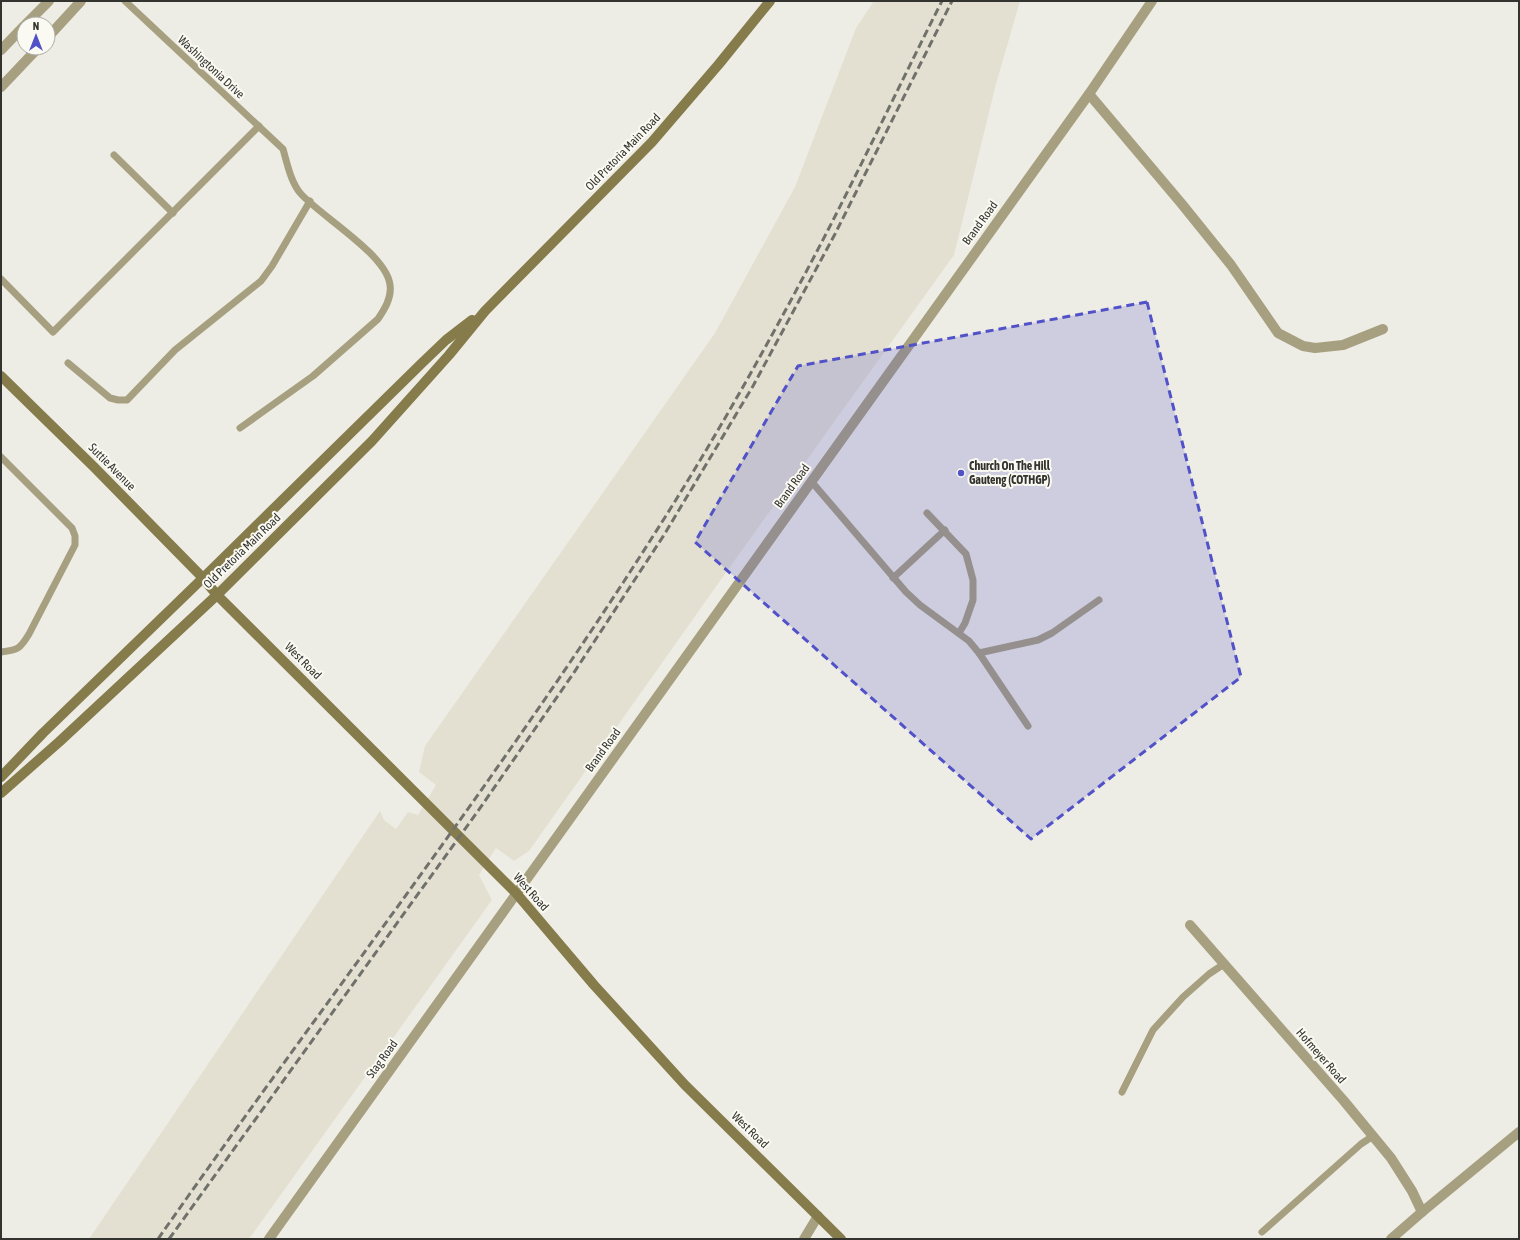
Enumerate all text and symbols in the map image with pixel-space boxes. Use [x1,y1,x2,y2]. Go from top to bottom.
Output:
north arrow [16,16,56,56]
text: N [33,20,39,32]
street label: Washingtonia Drive [175,33,247,101]
street label: Old Pretoria Main Road [583,111,663,193]
street label: Brand Road [959,198,1001,248]
street label: Suttie Avenue [86,441,138,493]
place label: Church On The Hill Gauteng (COTHGP) [969,459,1051,487]
street label: Brand Road [771,461,813,511]
marker: Church On The Hill Gauteng (COTHGP) [956,468,966,478]
street label: Old Pretoria Main Road [201,511,283,591]
street label: West Road [282,640,324,682]
street label: Brand Road [582,725,624,775]
street label: West Road [510,870,552,914]
street label: Hofmeyer Road [1293,1026,1349,1086]
street label: Stag Road [363,1037,401,1081]
street label: West Road [729,1109,771,1151]

